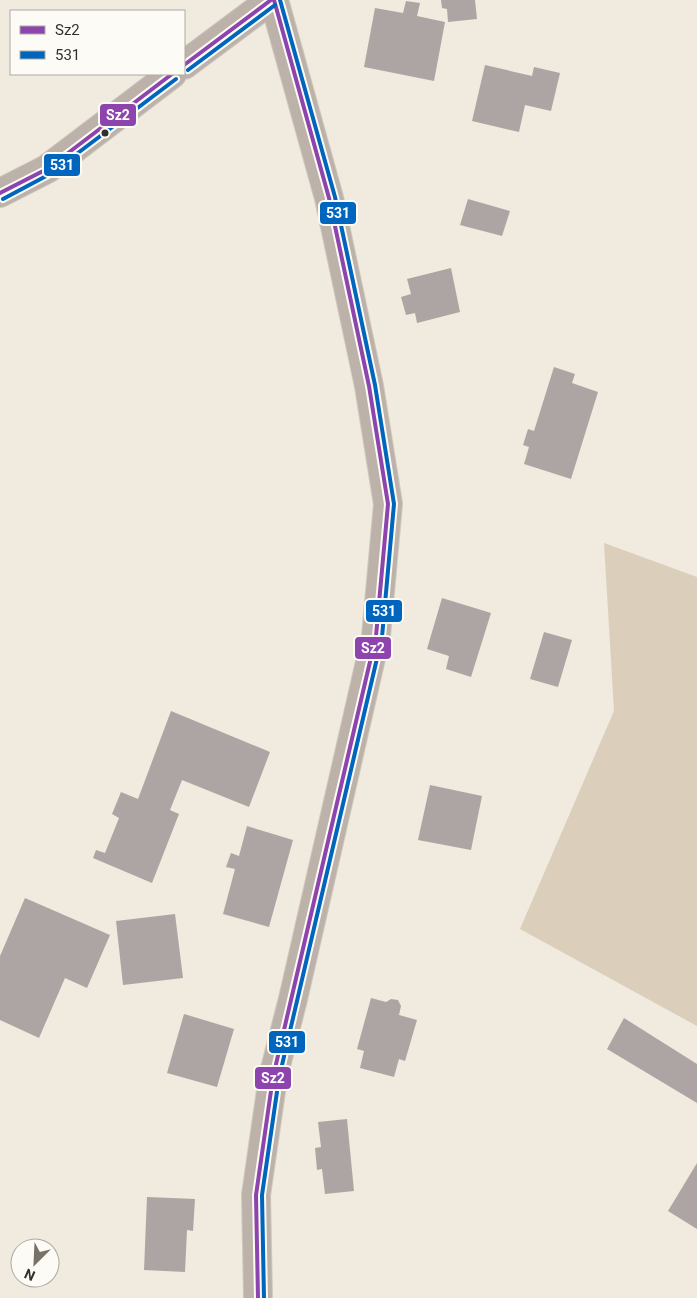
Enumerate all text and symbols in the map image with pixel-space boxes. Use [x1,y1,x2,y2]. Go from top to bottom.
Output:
legend [10,10,185,75]
text: Sz2 [55,21,80,39]
text: 531 [55,46,80,64]
line badge: Sz2 [99,103,137,127]
text: Sz2 [106,107,130,123]
unlabelled marker [100,128,110,138]
line badge: 531 [43,153,81,177]
text: 531 [50,157,74,173]
line badge: 531 [319,201,357,225]
text: 531 [326,205,350,221]
line badge: 531 [365,599,403,623]
text: 531 [372,603,396,619]
line badge: Sz2 [354,636,392,660]
text: Sz2 [361,640,385,656]
line badge: 531 [268,1030,306,1054]
text: 531 [275,1034,299,1050]
line badge: Sz2 [254,1066,292,1090]
text: Sz2 [261,1070,285,1086]
north arrow [10,1238,60,1288]
text: N [22,1266,37,1284]

